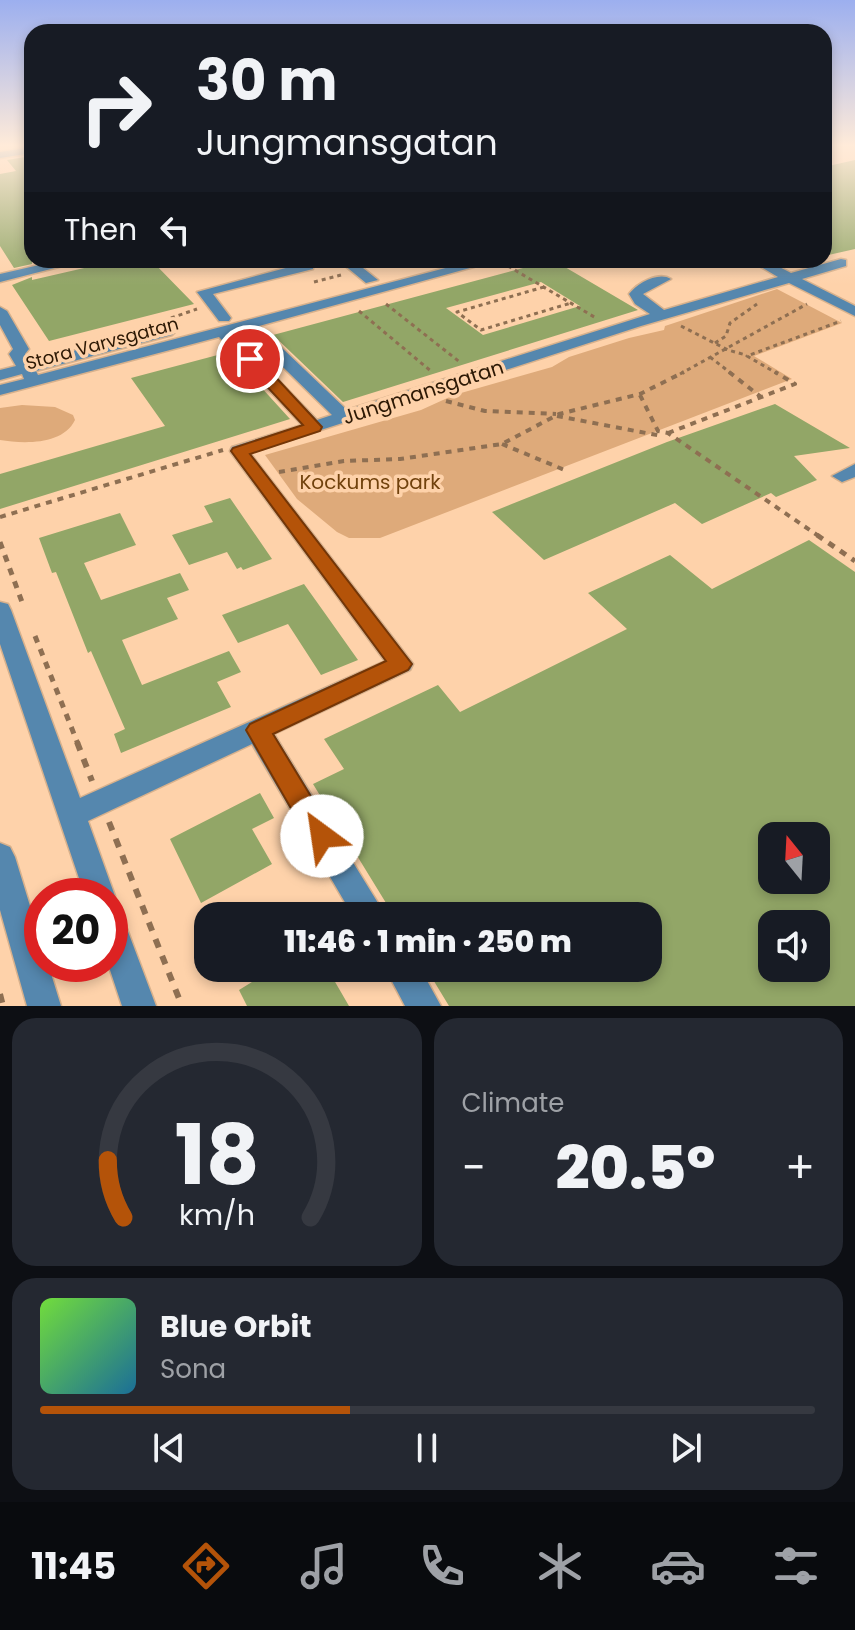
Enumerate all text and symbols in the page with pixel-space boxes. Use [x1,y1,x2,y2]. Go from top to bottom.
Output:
text: 30 m [196,41,338,120]
icon: right [64,56,168,160]
text: Jungmansgatan [196,117,498,168]
text: Then [64,208,137,251]
icon: left [153,208,197,252]
street label: Stora Varvsgatan [23,311,181,375]
pin [216,325,284,393]
icon: arrive [228,337,272,381]
street label: Jungmansgatan [339,353,507,431]
park label: Kockums park [299,468,441,496]
position arrow [280,794,364,878]
north arrow [758,822,830,894]
map controls [758,822,830,982]
speed limit sign: 20 [24,878,128,982]
button: sound [758,910,830,982]
text: 11:46 · 1 min · 250 m [284,920,572,963]
text: Climate [462,1085,564,1121]
text: 18 [174,1097,259,1213]
text: 20.5° [555,1126,715,1210]
text: − [462,1137,486,1198]
text: + [785,1137,815,1198]
text: km/h [179,1195,255,1235]
text: Blue Orbit [160,1305,312,1348]
text: Sona [160,1351,226,1387]
icon: previous [147,1426,191,1470]
icon: pause [405,1426,449,1470]
icon: next [664,1426,708,1470]
icon: directions [178,1538,234,1594]
icon: music [296,1538,352,1594]
icon: phone [414,1538,470,1594]
icon: climate [532,1538,588,1594]
icon: car [650,1538,706,1594]
icon: filters [768,1538,824,1594]
text: 11:45 [31,1541,116,1592]

